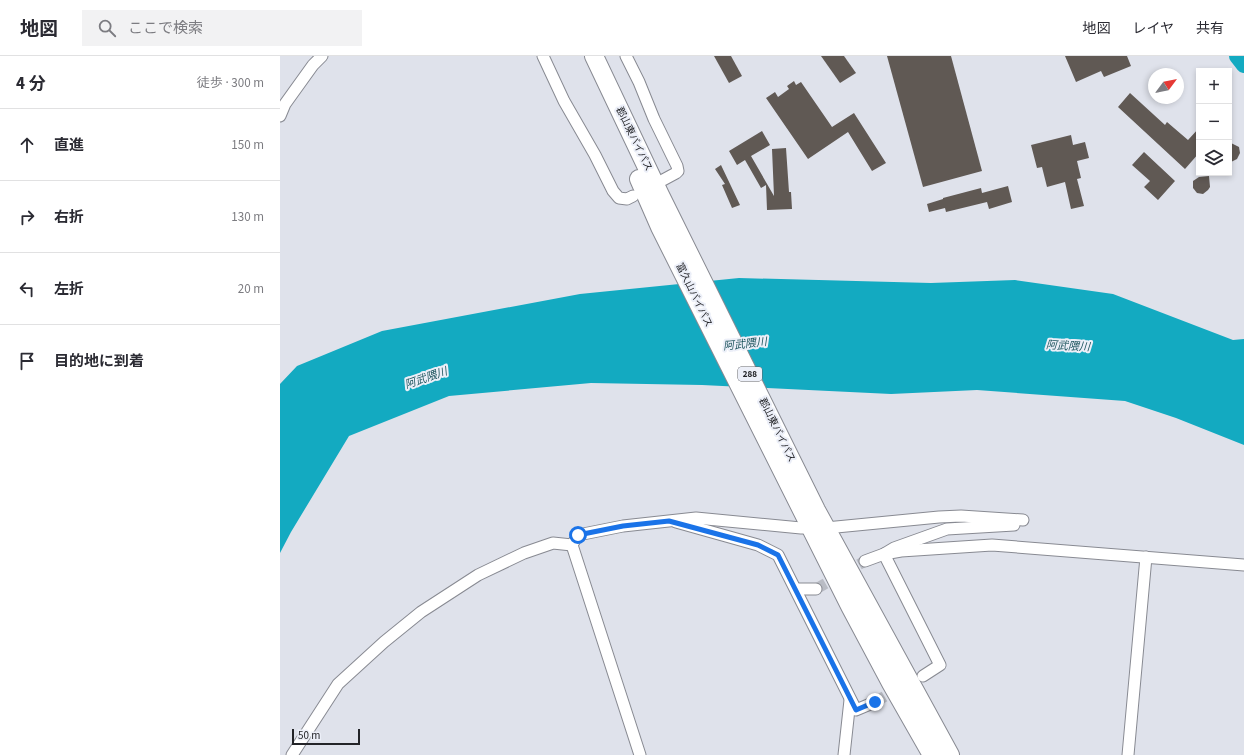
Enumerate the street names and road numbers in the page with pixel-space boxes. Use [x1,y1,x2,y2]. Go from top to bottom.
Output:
street label: 郡山東バイパス [612,105,656,173]
street label: 富久山バイパス [672,261,716,329]
road number: 288 [738,367,762,381]
street label: 郡山東バイパス [755,396,799,464]

